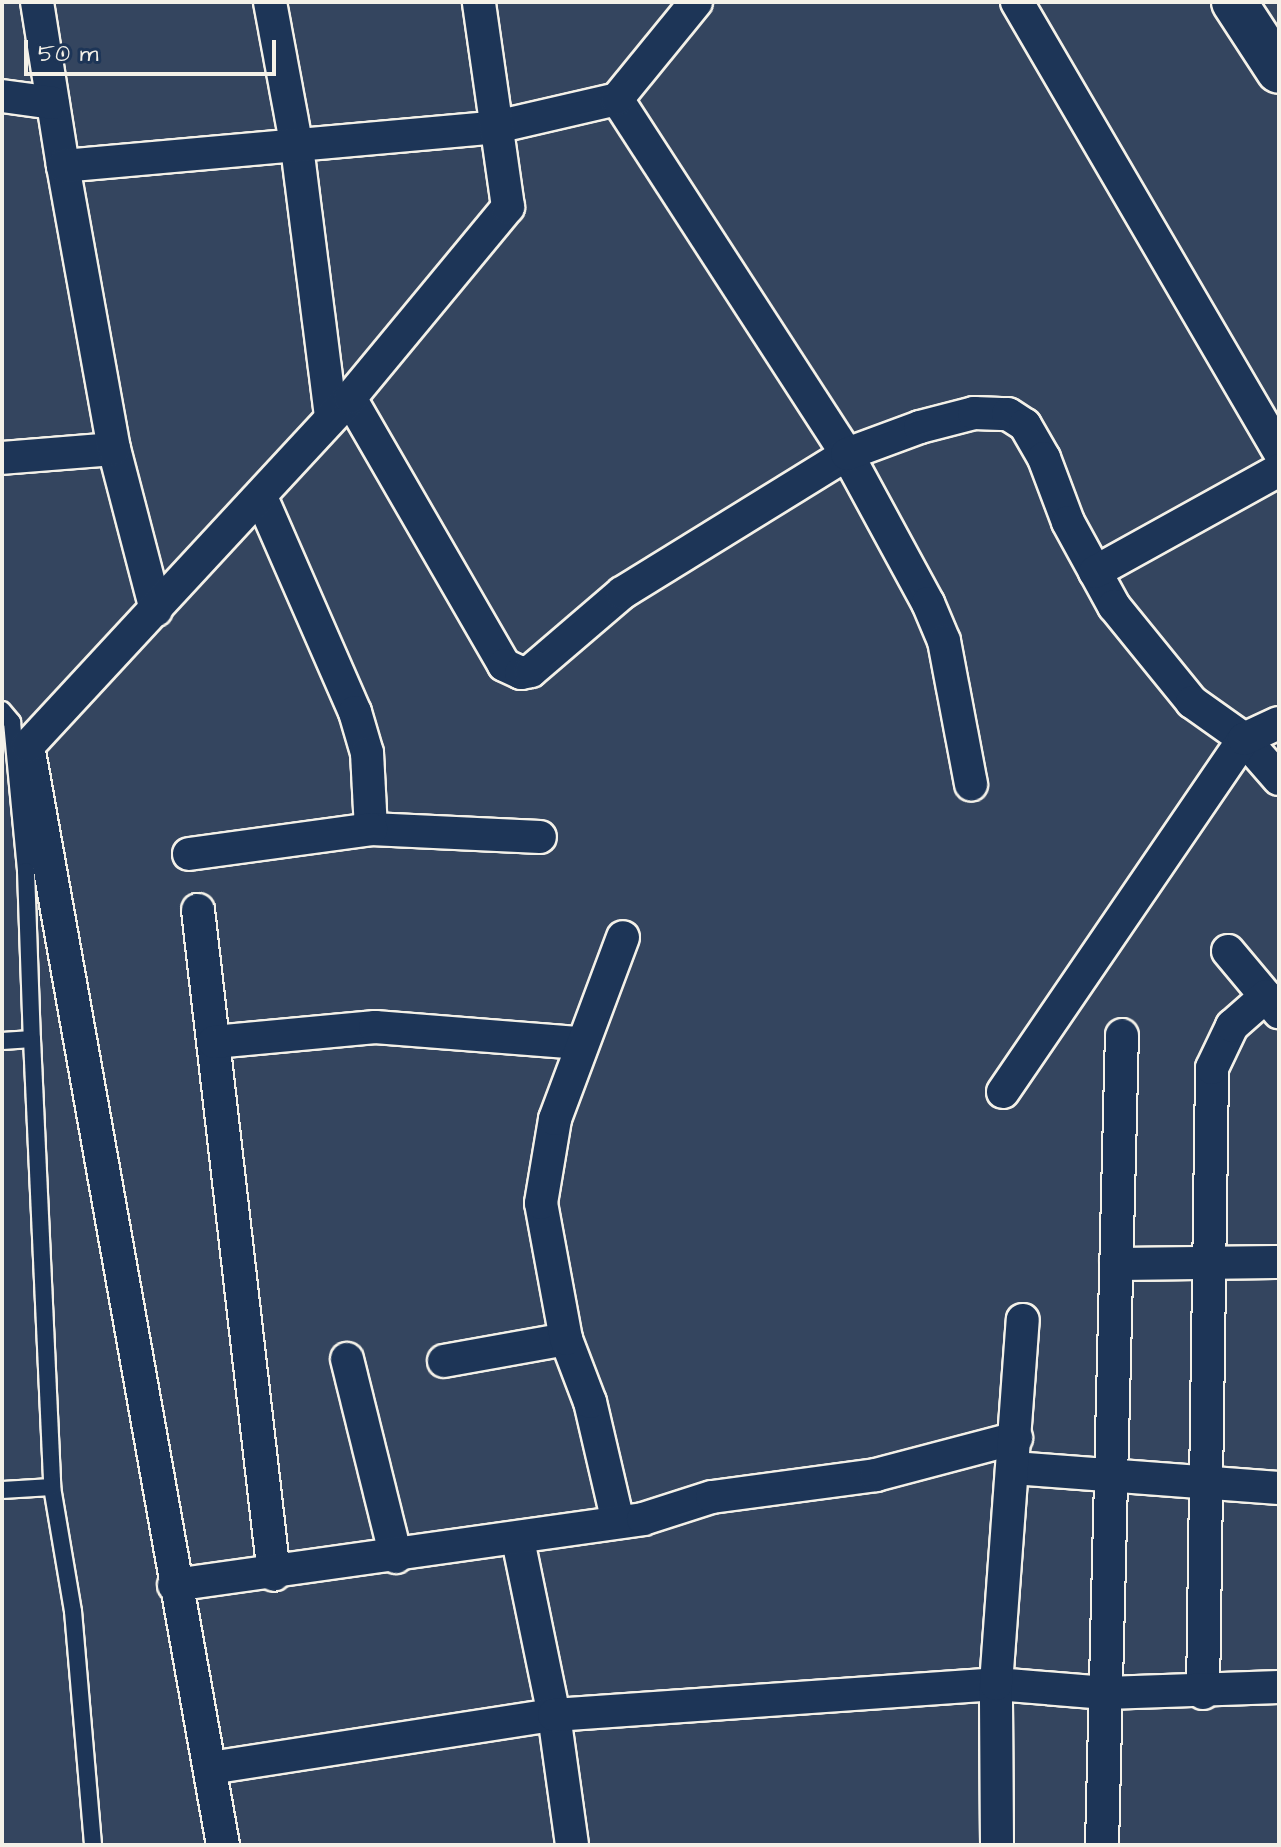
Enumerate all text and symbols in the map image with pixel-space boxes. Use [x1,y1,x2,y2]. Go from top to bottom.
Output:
scale bar [28,24,280,74]
text: 50 m [38,37,98,71]

